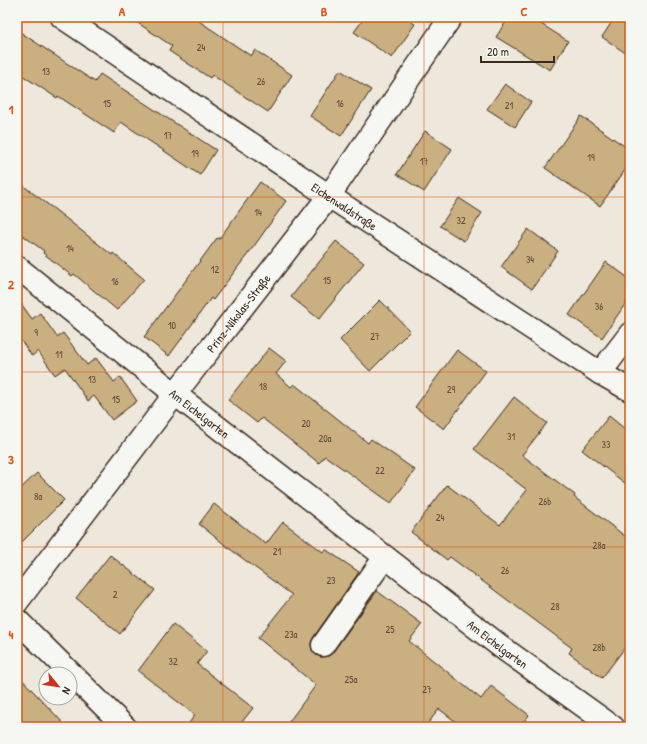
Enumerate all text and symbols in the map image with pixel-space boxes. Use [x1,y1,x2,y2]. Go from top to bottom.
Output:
text: A [119,2,126,20]
text: B [321,2,328,20]
text: C [520,2,528,20]
scale bar [481,38,554,64]
house number: 24 [197,41,205,54]
text: 20 m [487,43,509,60]
house number: 13 [42,65,51,78]
house number: 26 [257,75,265,88]
house number: 15 [103,97,112,110]
house number: 16 [336,97,344,110]
house number: 21 [505,99,514,112]
text: 1 [9,100,14,118]
house number: 17 [164,129,172,142]
house number: 19 [191,147,199,160]
house number: 19 [587,151,595,164]
house number: 17 [420,155,428,168]
street label: Eichenwaldstraße [308,178,381,234]
house number: 14 [254,206,262,219]
house number: 32 [456,214,466,227]
house number: 14 [66,242,74,255]
house number: 34 [526,253,534,266]
house number: 12 [211,263,219,276]
street label: Prinz-Nikolas-Straße [202,270,274,356]
house number: 15 [323,274,332,287]
text: 2 [8,275,15,293]
house number: 16 [111,275,119,288]
house number: 36 [595,300,603,313]
house number: 10 [168,319,177,332]
house number: 9 [34,326,38,339]
house number: 27 [370,330,380,343]
house number: 11 [55,348,63,361]
house number: 13 [88,373,97,386]
house number: 18 [259,380,267,393]
house number: 29 [447,383,456,396]
street label: Am Eichelgarten [166,385,233,442]
house number: 15 [112,393,121,406]
house number: 20 [301,417,311,430]
house number: 31 [507,430,515,443]
house number: 20a [318,432,332,445]
house number: 33 [602,438,611,451]
text: 3 [8,450,14,468]
house number: 22 [375,464,385,477]
house number: 8a [34,490,42,503]
house number: 26b [539,495,551,508]
house number: 24 [436,511,444,524]
house number: 28a [593,539,606,552]
house number: 21 [273,545,282,558]
house number: 26 [501,564,509,577]
house number: 23 [326,574,336,587]
house number: 2 [113,588,118,601]
house number: 28 [550,600,560,613]
street label: Am Eichelgarten [464,615,532,672]
house number: 25 [386,623,395,636]
text: 4 [9,625,14,643]
house number: 23a [284,628,298,641]
house number: 28b [592,641,606,654]
house number: 32 [168,655,178,668]
north arrow [38,666,78,706]
house number: 25a [345,673,357,686]
house number: 27 [422,683,432,696]
text: N [59,685,74,697]

